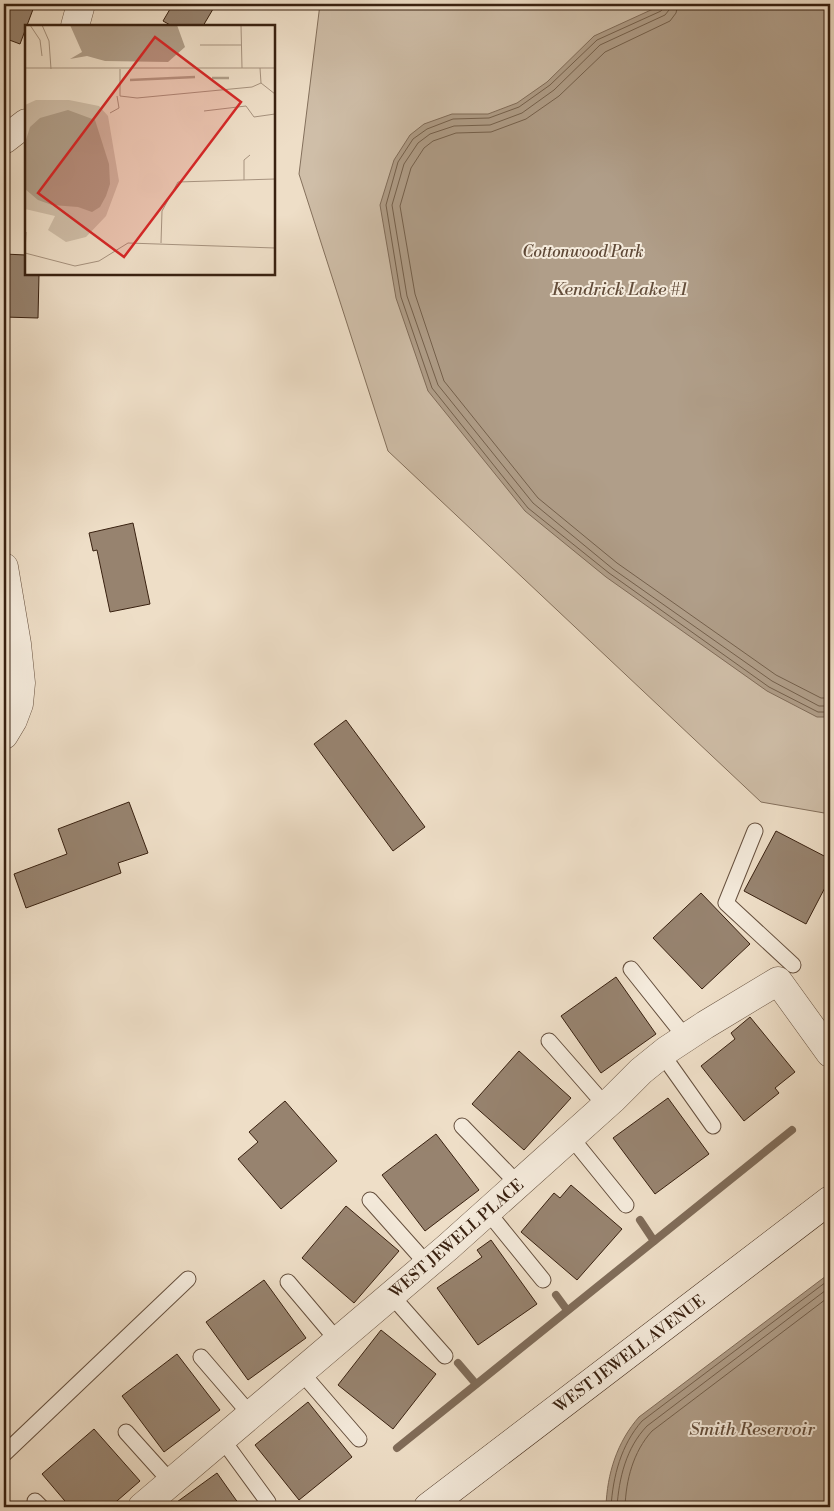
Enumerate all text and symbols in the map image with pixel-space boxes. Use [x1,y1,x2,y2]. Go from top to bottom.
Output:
inset map [25,25,275,275]
park label: Cottonwood Park [522,242,644,262]
water label: Kendrick Lake #1 [552,278,687,301]
street label: WEST JEWELL PLACE [385,1175,528,1303]
street label: WEST JEWELL AVENUE [549,1291,709,1418]
water label: Smith Reservoir [689,1418,815,1441]

